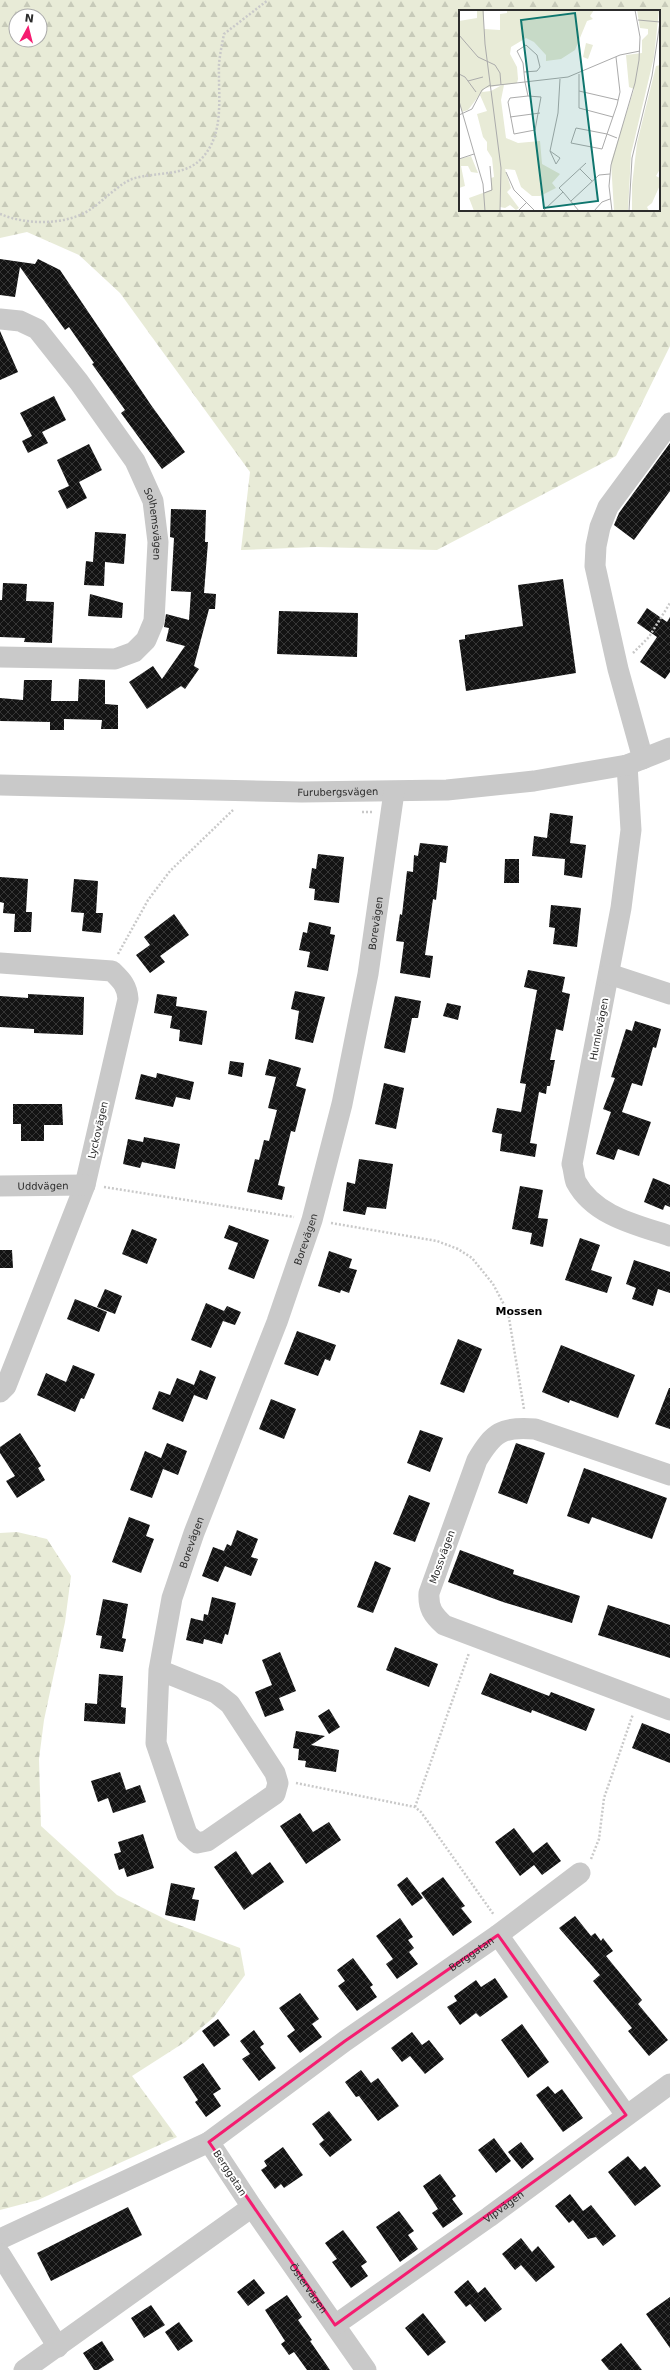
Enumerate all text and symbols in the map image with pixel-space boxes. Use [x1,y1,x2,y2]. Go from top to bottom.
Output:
north arrow [8,8,48,48]
inset map [459,10,660,211]
text: N [24,12,35,26]
street label: Solhemsvägen [142,486,164,561]
street label: Furubergsvägen [297,785,378,798]
street label: Borevägen [366,896,385,951]
street label: Humlevägen [588,997,610,1061]
street label: Lyckovägen [86,1100,110,1160]
street label: Uddvägen [17,1180,69,1191]
street label: Borevägen [291,1212,319,1267]
district label: Mossen [496,1305,542,1318]
street label: Borevägen [177,1515,205,1570]
street label: Mossvägen [427,1529,457,1585]
street label: Berggatan [446,1934,496,1973]
street label: Berggatan [211,2148,249,2198]
street label: Vipvägen [481,2188,525,2225]
street label: Östervägen [288,2261,330,2315]

